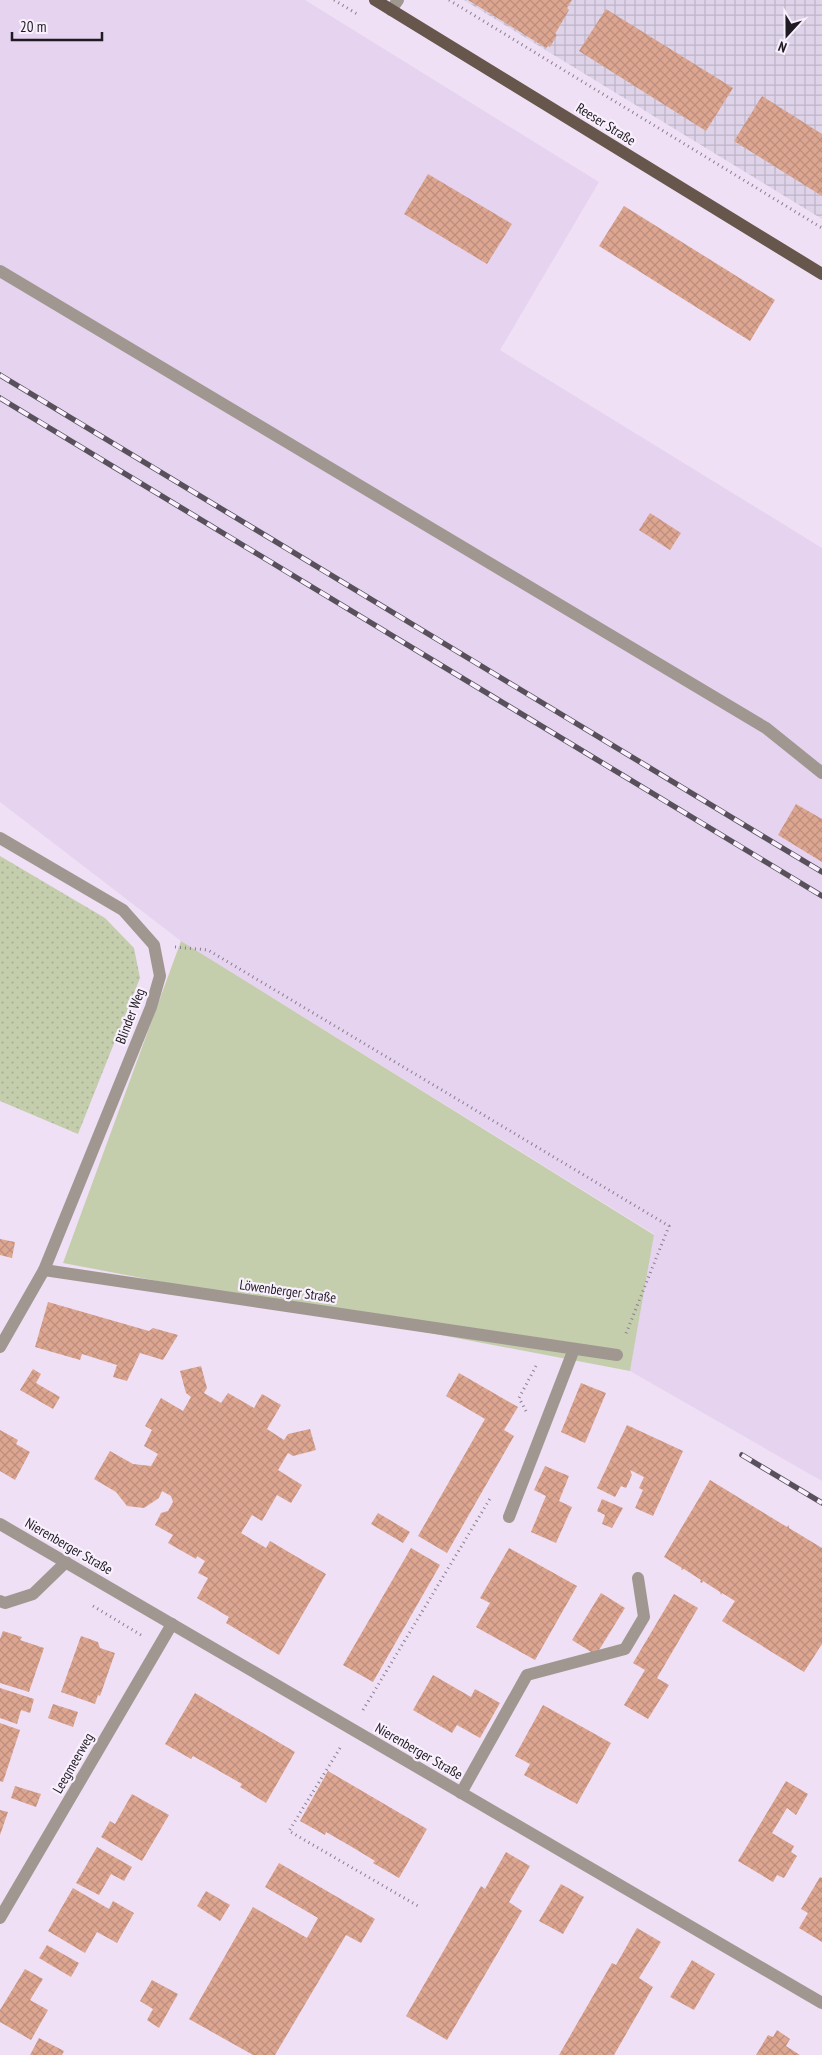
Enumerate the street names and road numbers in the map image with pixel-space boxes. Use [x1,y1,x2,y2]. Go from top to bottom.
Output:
street label: Reeser Straße [573,99,639,149]
street label: Blinder Weg [111,986,149,1046]
street label: Löwenberger Straße [239,1275,338,1307]
street label: Nierenberger Straße [22,1514,116,1578]
street label: Nierenberger Straße [372,1719,466,1783]
street label: Leegmeerweg [48,1730,98,1796]

